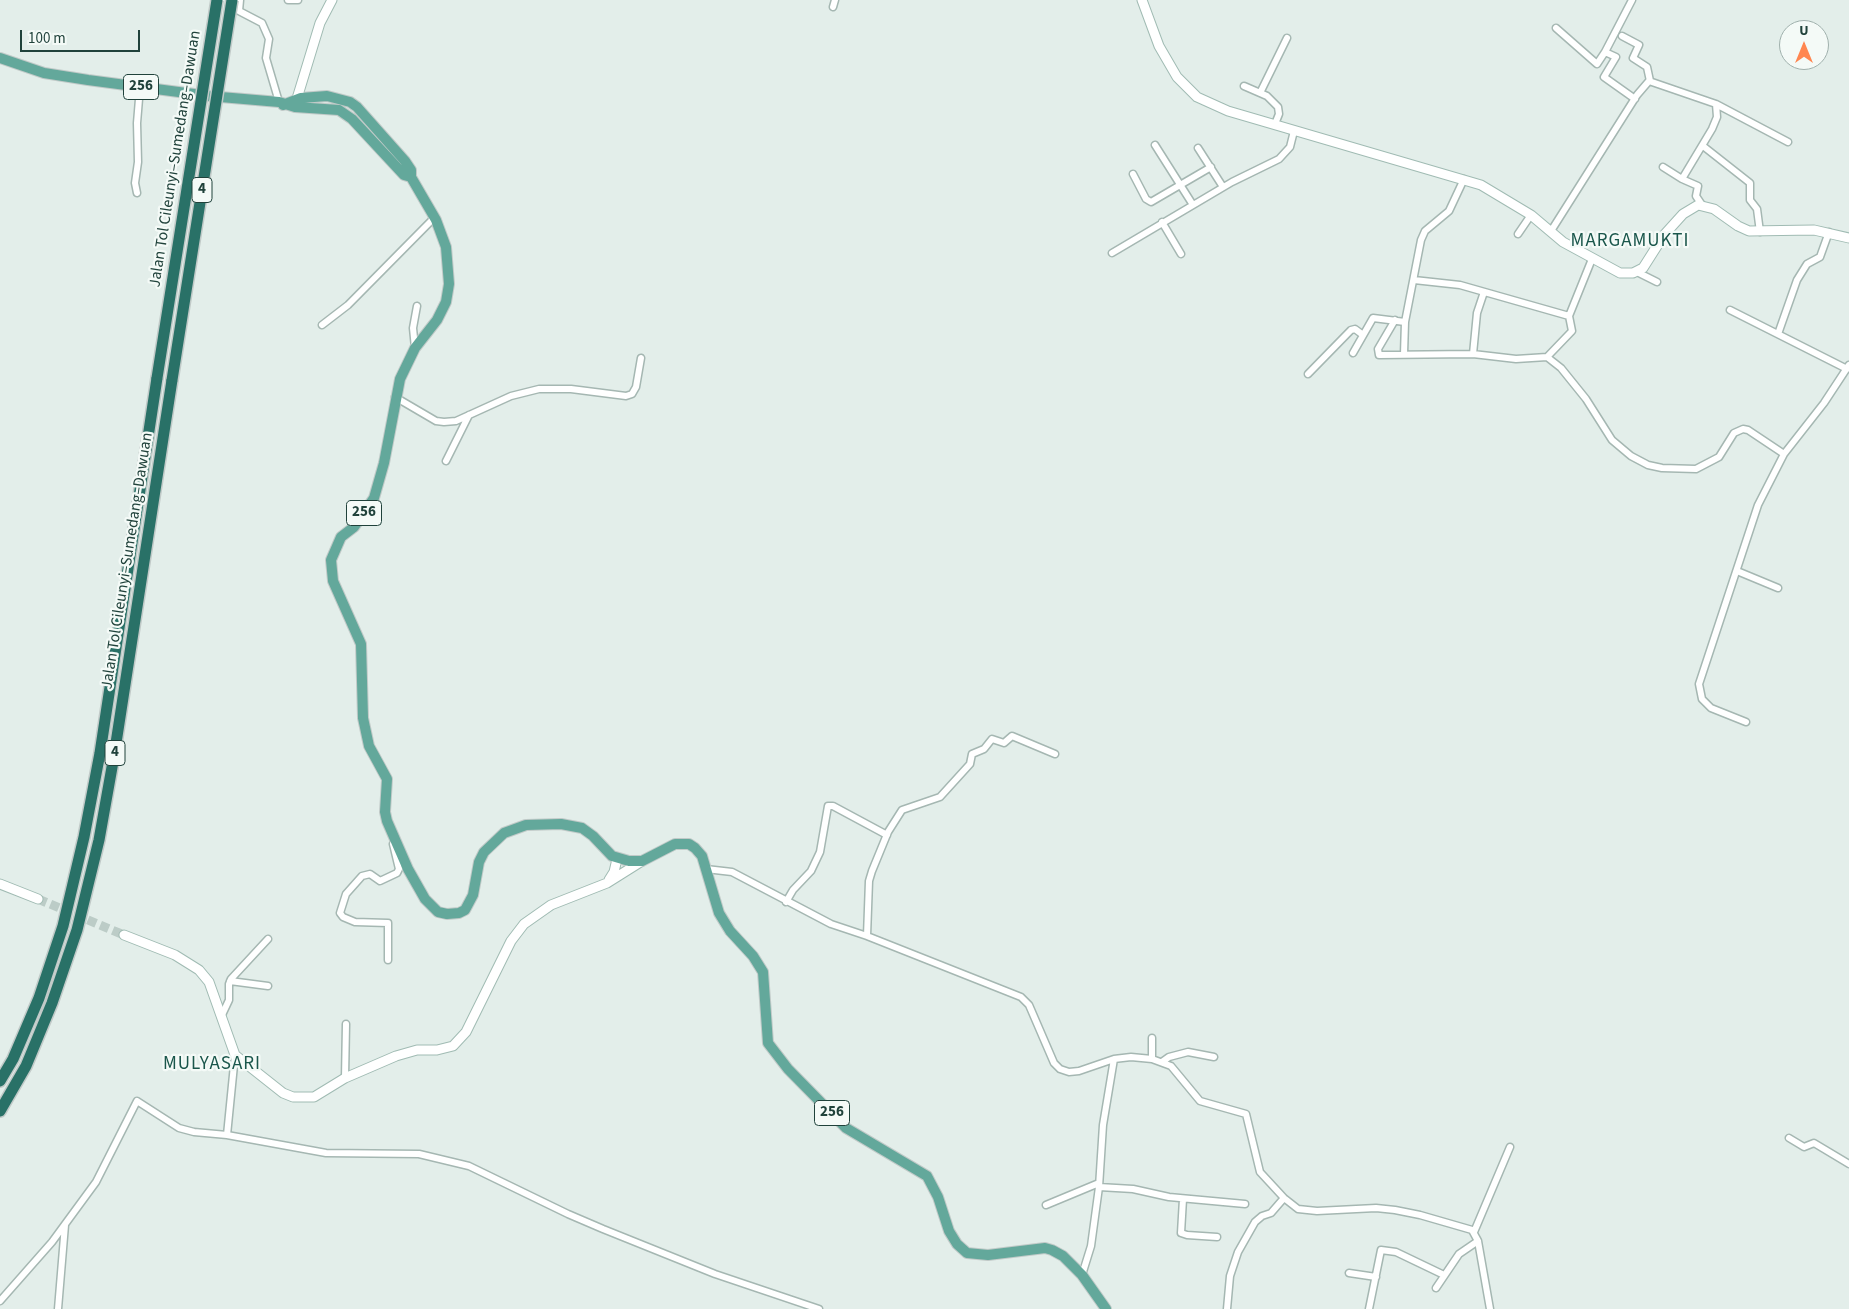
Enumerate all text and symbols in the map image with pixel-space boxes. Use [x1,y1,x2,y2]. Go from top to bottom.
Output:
scale bar [22,20,142,52]
north arrow [1779,20,1829,70]
text: U [1799,21,1809,41]
text: 100 m [28,28,66,49]
street label: Jalan Tol Cileunyi–Sumedang–Dawuan [146,29,206,289]
road number: 256 [124,74,158,100]
road number: 4 [192,178,212,202]
district label: MARGAMUKTI [1569,231,1691,253]
street label: Jalan Tol Cileunyi–Sumedang–Dawuan [98,431,158,691]
road number: 256 [346,500,382,526]
road number: 4 [105,740,125,766]
district label: MULYASARI [162,1054,262,1076]
road number: 256 [814,1100,850,1126]

